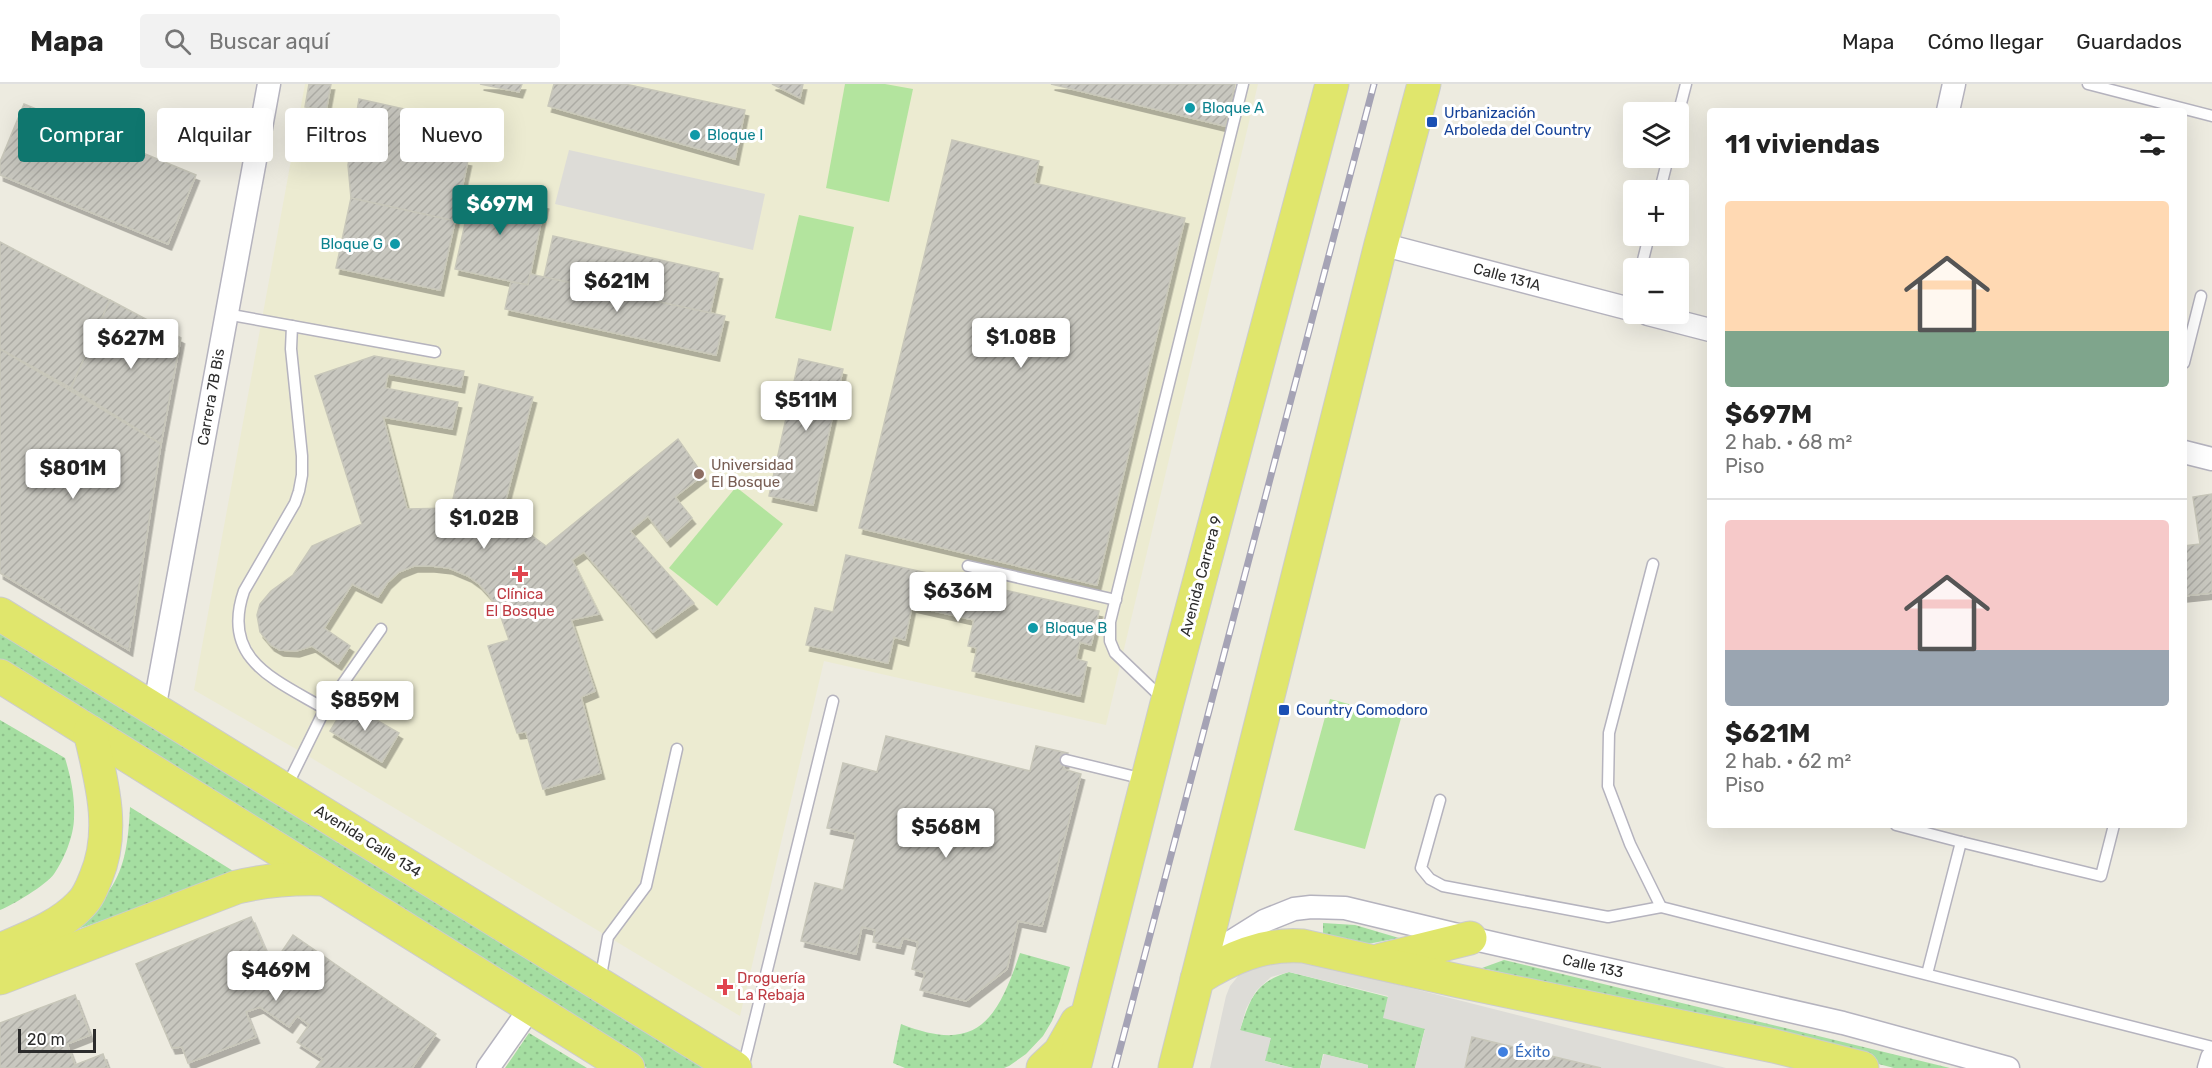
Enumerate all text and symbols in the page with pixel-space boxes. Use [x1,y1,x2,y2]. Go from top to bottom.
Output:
search box [140,14,560,68]
text: Mapa [30,25,104,58]
icon: search [161,25,194,58]
text: Buscar aquí [209,28,329,55]
text: Mapa [1842,29,1894,54]
text: Cómo llegar [1927,29,2043,54]
text: Guardados [2076,29,2182,54]
place label: Bloque A [1202,99,1264,117]
marker: Bloque A [1183,101,1197,115]
map controls [1623,102,1689,324]
button: layers [1623,102,1689,168]
place label: Urbanización Arboleda del Country [1444,104,1591,139]
chip: Comprar [18,108,145,162]
chip: Alquilar [157,108,273,162]
chip: Filtros [285,108,388,162]
chip: Nuevo [400,108,504,162]
marker: Urbanización Arboleda del Country [1425,115,1439,129]
place label: Bloque I [707,126,763,144]
marker: Bloque I [688,128,702,142]
icon: filters [2136,128,2169,161]
text: 11 viviendas [1725,129,1880,160]
button: + [1623,180,1689,246]
pin: $697M [458,185,542,236]
text: $697M [466,192,534,216]
place label: Bloque G [320,235,383,253]
marker: Bloque G [388,237,402,251]
icon: home [1893,240,2001,348]
button: − [1623,258,1689,324]
street label: Calle 131A [1471,259,1543,295]
pin: $621M [575,262,659,313]
text: $621M [584,269,650,293]
pin: $1.08B [972,318,1070,369]
pin: $627M [89,319,173,370]
text: $1.08B [986,325,1056,349]
text: $627M [97,326,165,350]
street label: Carrera 7B Bis [194,347,228,447]
pin: $511M [764,381,848,432]
text: $511M [775,388,837,412]
text: $697M [1725,399,1812,430]
text: 2 hab. · 68 m² [1725,430,1852,454]
pin: $801M [31,449,115,500]
text: Piso [1725,454,1764,478]
text: $801M [40,456,107,480]
place label: Universidad El Bosque [711,456,794,491]
marker: Universidad El Bosque [692,467,706,481]
pin: $1.02B [435,499,533,550]
text: $1.02B [449,506,519,530]
street label: Avenida Carrera 9 [1176,514,1226,638]
icon: home [1893,559,2001,667]
marker: Clínica El Bosque [511,565,529,583]
pin: $636M [916,572,1000,623]
text: $636M [923,579,993,603]
place label: Clínica El Bosque [485,585,555,620]
place label: Bloque B [1045,619,1107,637]
marker: Bloque B [1026,621,1040,635]
pin: $859M [323,681,407,732]
text: $859M [330,688,400,712]
place label: Country Comodoro [1296,701,1428,719]
marker: Country Comodoro [1277,703,1291,717]
text: $621M [1725,718,1811,749]
text: 2 hab. · 62 m² [1725,749,1851,773]
text: Piso [1725,773,1764,797]
street label: Avenida Calle 134 [311,801,425,881]
pin: $568M [904,808,988,859]
text: $568M [911,815,981,839]
street label: Calle 133 [1561,950,1625,982]
pin: $469M [234,951,318,1002]
text: $469M [241,958,311,982]
place label: Droguería La Rebaja [737,969,806,1004]
marker: Droguería La Rebaja [718,980,732,994]
scale bar [18,1026,96,1054]
text: 20 m [27,1030,65,1049]
place label: Éxito [1515,1043,1550,1061]
marker: Éxito [1496,1045,1510,1059]

